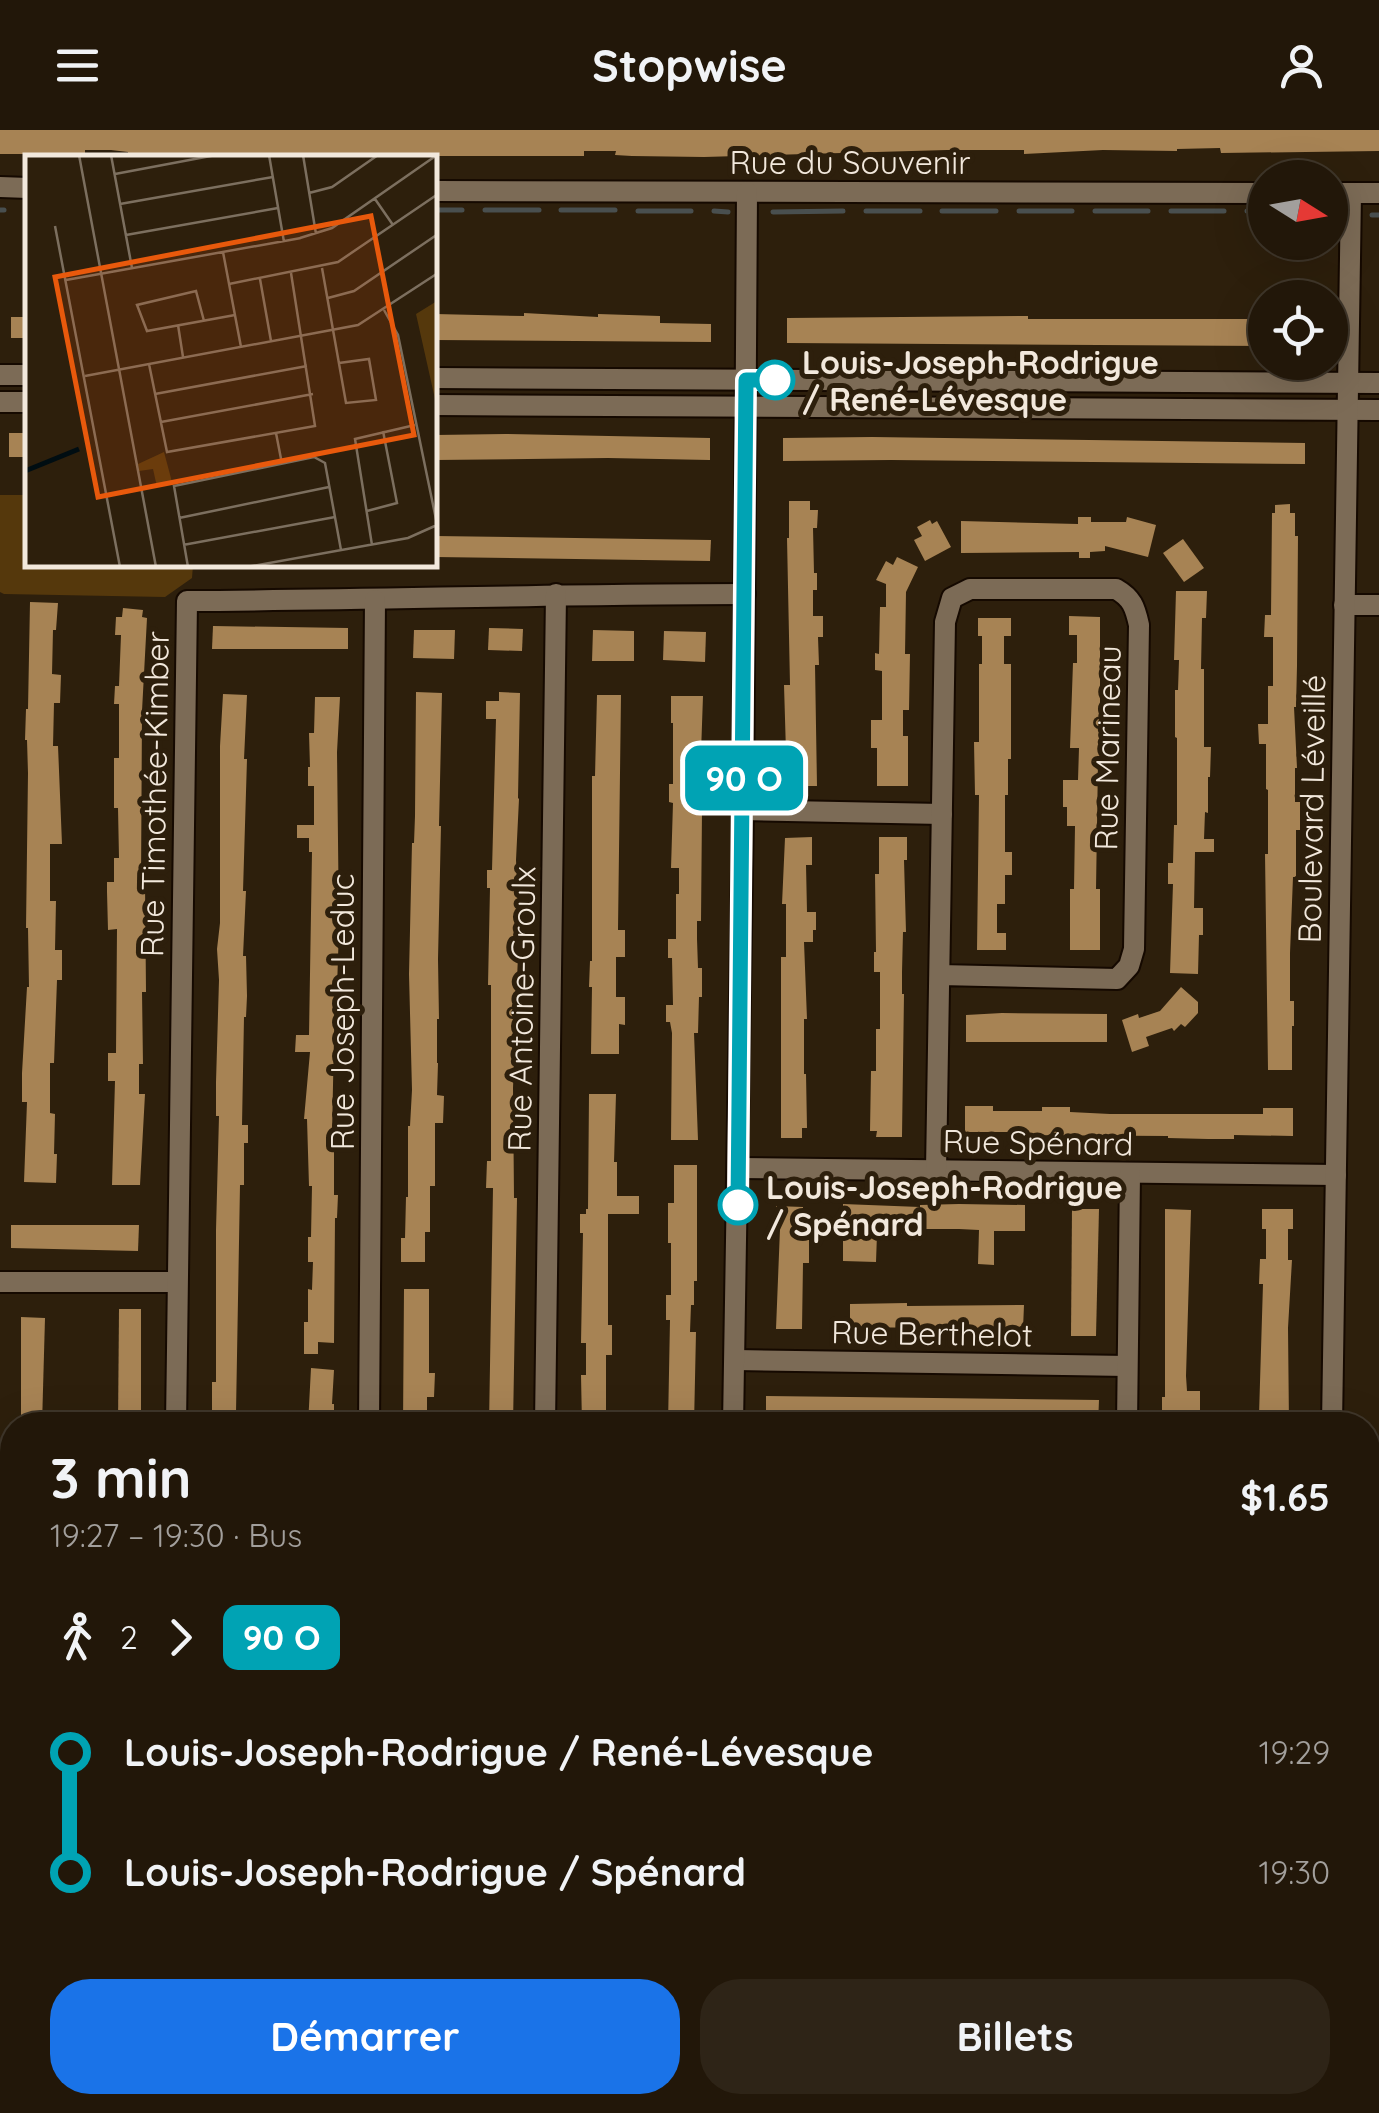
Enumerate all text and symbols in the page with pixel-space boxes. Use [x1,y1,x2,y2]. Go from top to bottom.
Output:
text: Stopwise [592,37,787,93]
icon: menu [50,38,105,93]
icon: person [1274,38,1329,93]
street label: Rue du Souvenir [729,142,971,182]
inset map [25,155,438,568]
north arrow [1248,160,1348,260]
map controls [1248,160,1348,380]
button: locate [1248,280,1348,380]
place label: Louis-Joseph-Rodrigue / René-Lévesque [802,342,1159,419]
marker: Louis-Joseph-Rodrigue / René-Lévesque [756,361,794,399]
street label: Rue Timothée-Kimber [131,631,177,957]
street label: Rue Marineau [1085,645,1129,851]
street label: Boulevard Léveillé [1289,674,1333,944]
line badge: 90 O [674,746,814,810]
text: 90 O [705,756,783,800]
street label: Rue Antoine-Groulx [499,866,543,1152]
street label: Rue Joseph-Leduc [322,874,362,1150]
street label: Rue Spénard [942,1120,1134,1164]
place label: Louis-Joseph-Rodrigue / Spénard [766,1167,1123,1244]
marker: Louis-Joseph-Rodrigue / Spénard [719,1186,757,1224]
street label: Rue Berthelot [831,1311,1033,1355]
text: 3 min [50,1443,191,1512]
text: $1.65 [1240,1473,1330,1521]
text: 19:27 – 19:30 · Bus [50,1515,302,1555]
icon: walk [50,1610,105,1665]
icon: forward [153,1610,208,1665]
text: 90 O [243,1615,320,1659]
text: 2 [120,1617,138,1657]
text: Louis-Joseph-Rodrigue / René-Lévesque [124,1728,873,1776]
text: 19:29 [1259,1732,1330,1772]
text: Louis-Joseph-Rodrigue / Spénard [124,1848,746,1896]
text: 19:30 [1259,1852,1330,1892]
button: Démarrer [50,1979,680,2094]
button: Billets [700,1979,1330,2094]

